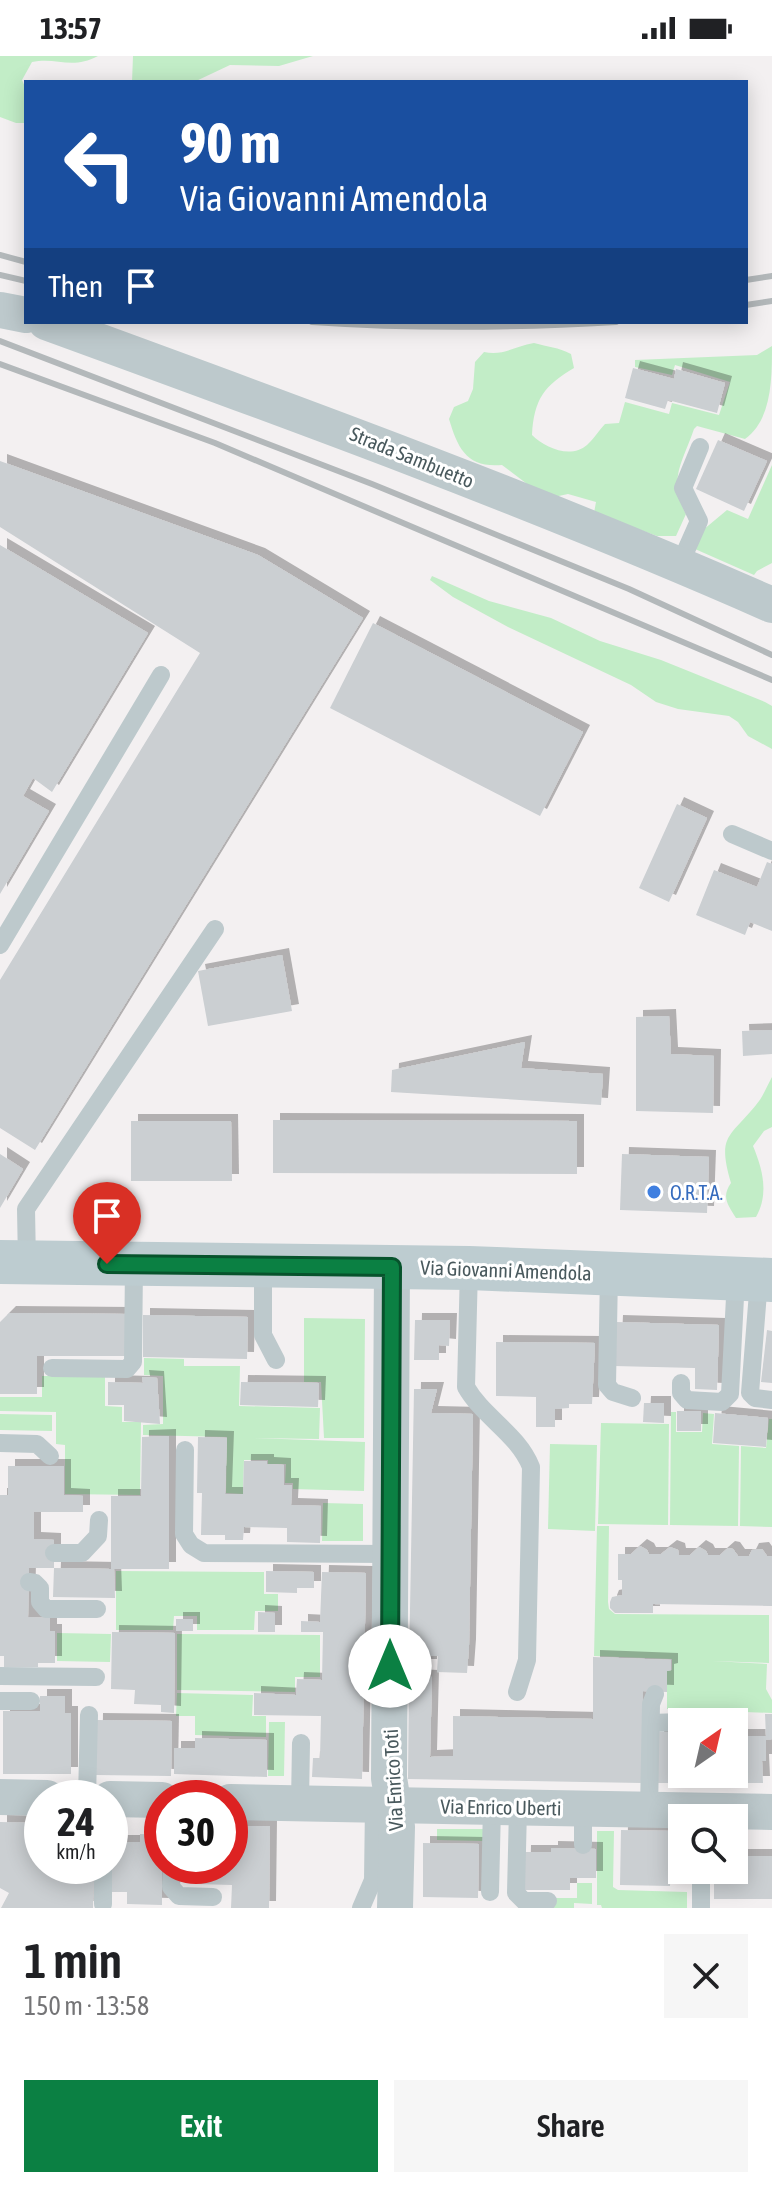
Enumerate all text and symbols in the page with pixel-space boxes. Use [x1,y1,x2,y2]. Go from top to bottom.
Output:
text: 13:57 [40,11,102,45]
text: 90 m [180,111,281,175]
icon: left [48,112,152,216]
text: Via Giovanni Amendola [180,177,488,219]
icon: arrive [119,264,163,308]
text: Then [48,269,103,303]
street label: Strada Sambuetto [347,422,477,492]
place label: O.R.T.A. [670,1181,723,1204]
pin [73,1182,141,1264]
marker: O.R.T.A. [645,1183,663,1201]
icon: arrive [85,1194,129,1238]
street label: Via Giovanni Amendola [420,1256,592,1284]
position arrow [348,1624,432,1708]
north arrow [668,1708,748,1788]
map controls [668,1708,748,1884]
street label: Via Enrico Toti [379,1728,407,1832]
speed limit sign: 30 [144,1780,248,1884]
street label: Via Enrico Uberti [440,1794,562,1820]
text: 24 [57,1799,95,1844]
button: search [668,1804,748,1884]
text: km/h [56,1840,96,1863]
text: 1 min [24,1933,122,1988]
button: close [664,1934,748,2018]
text: 150 m · 13:58 [24,1991,149,2021]
button: Exit [24,2080,378,2172]
button: Share [394,2080,748,2172]

